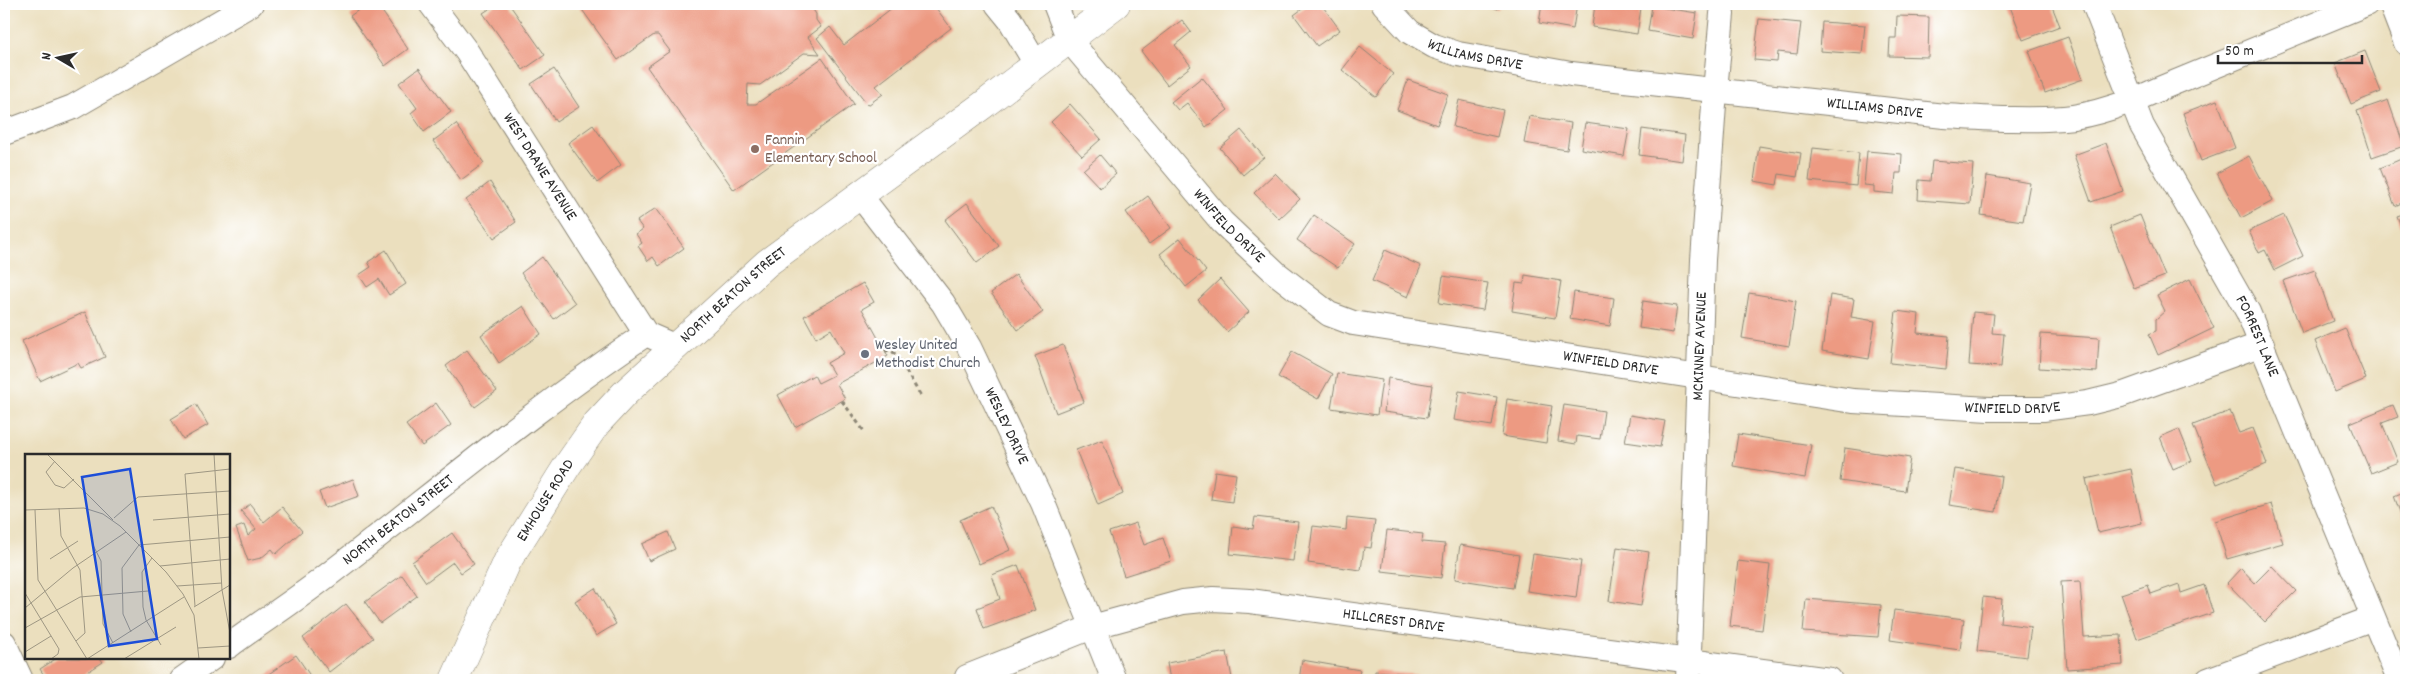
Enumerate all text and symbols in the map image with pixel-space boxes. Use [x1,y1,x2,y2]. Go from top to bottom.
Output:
north arrow [32,32,82,82]
scale bar [2218,32,2361,64]
street label: WILLIAMS DRIVE [1423,33,1525,77]
text: 50 m [2225,41,2254,63]
text: N [37,51,58,61]
street label: WILLIAMS DRIVE [1826,91,1925,125]
street label: WEST DRANE AVENUE [497,108,583,226]
place label: Fannin Elementary School [765,129,877,170]
marker: Fannin Elementary School [749,143,761,155]
street label: WINFIELD DRIVE [1187,184,1271,269]
street label: NORTH BEATON STREET [675,241,792,349]
street label: MCKINNEY AVENUE [1686,291,1713,401]
street label: FORREST LANE [2229,291,2285,381]
place label: Wesley United Methodist Church [875,334,980,375]
street label: WINFIELD DRIVE [1561,344,1660,382]
marker: Wesley United Methodist Church [859,348,871,360]
street label: WESLEY DRIVE [978,383,1035,469]
street label: WINFIELD DRIVE [1964,395,2062,421]
inset map [25,454,230,659]
street label: EMHOUSE ROAD [511,454,580,546]
street label: NORTH BEATON STREET [338,469,459,571]
street label: HILLCREST DRIVE [1341,602,1446,639]

